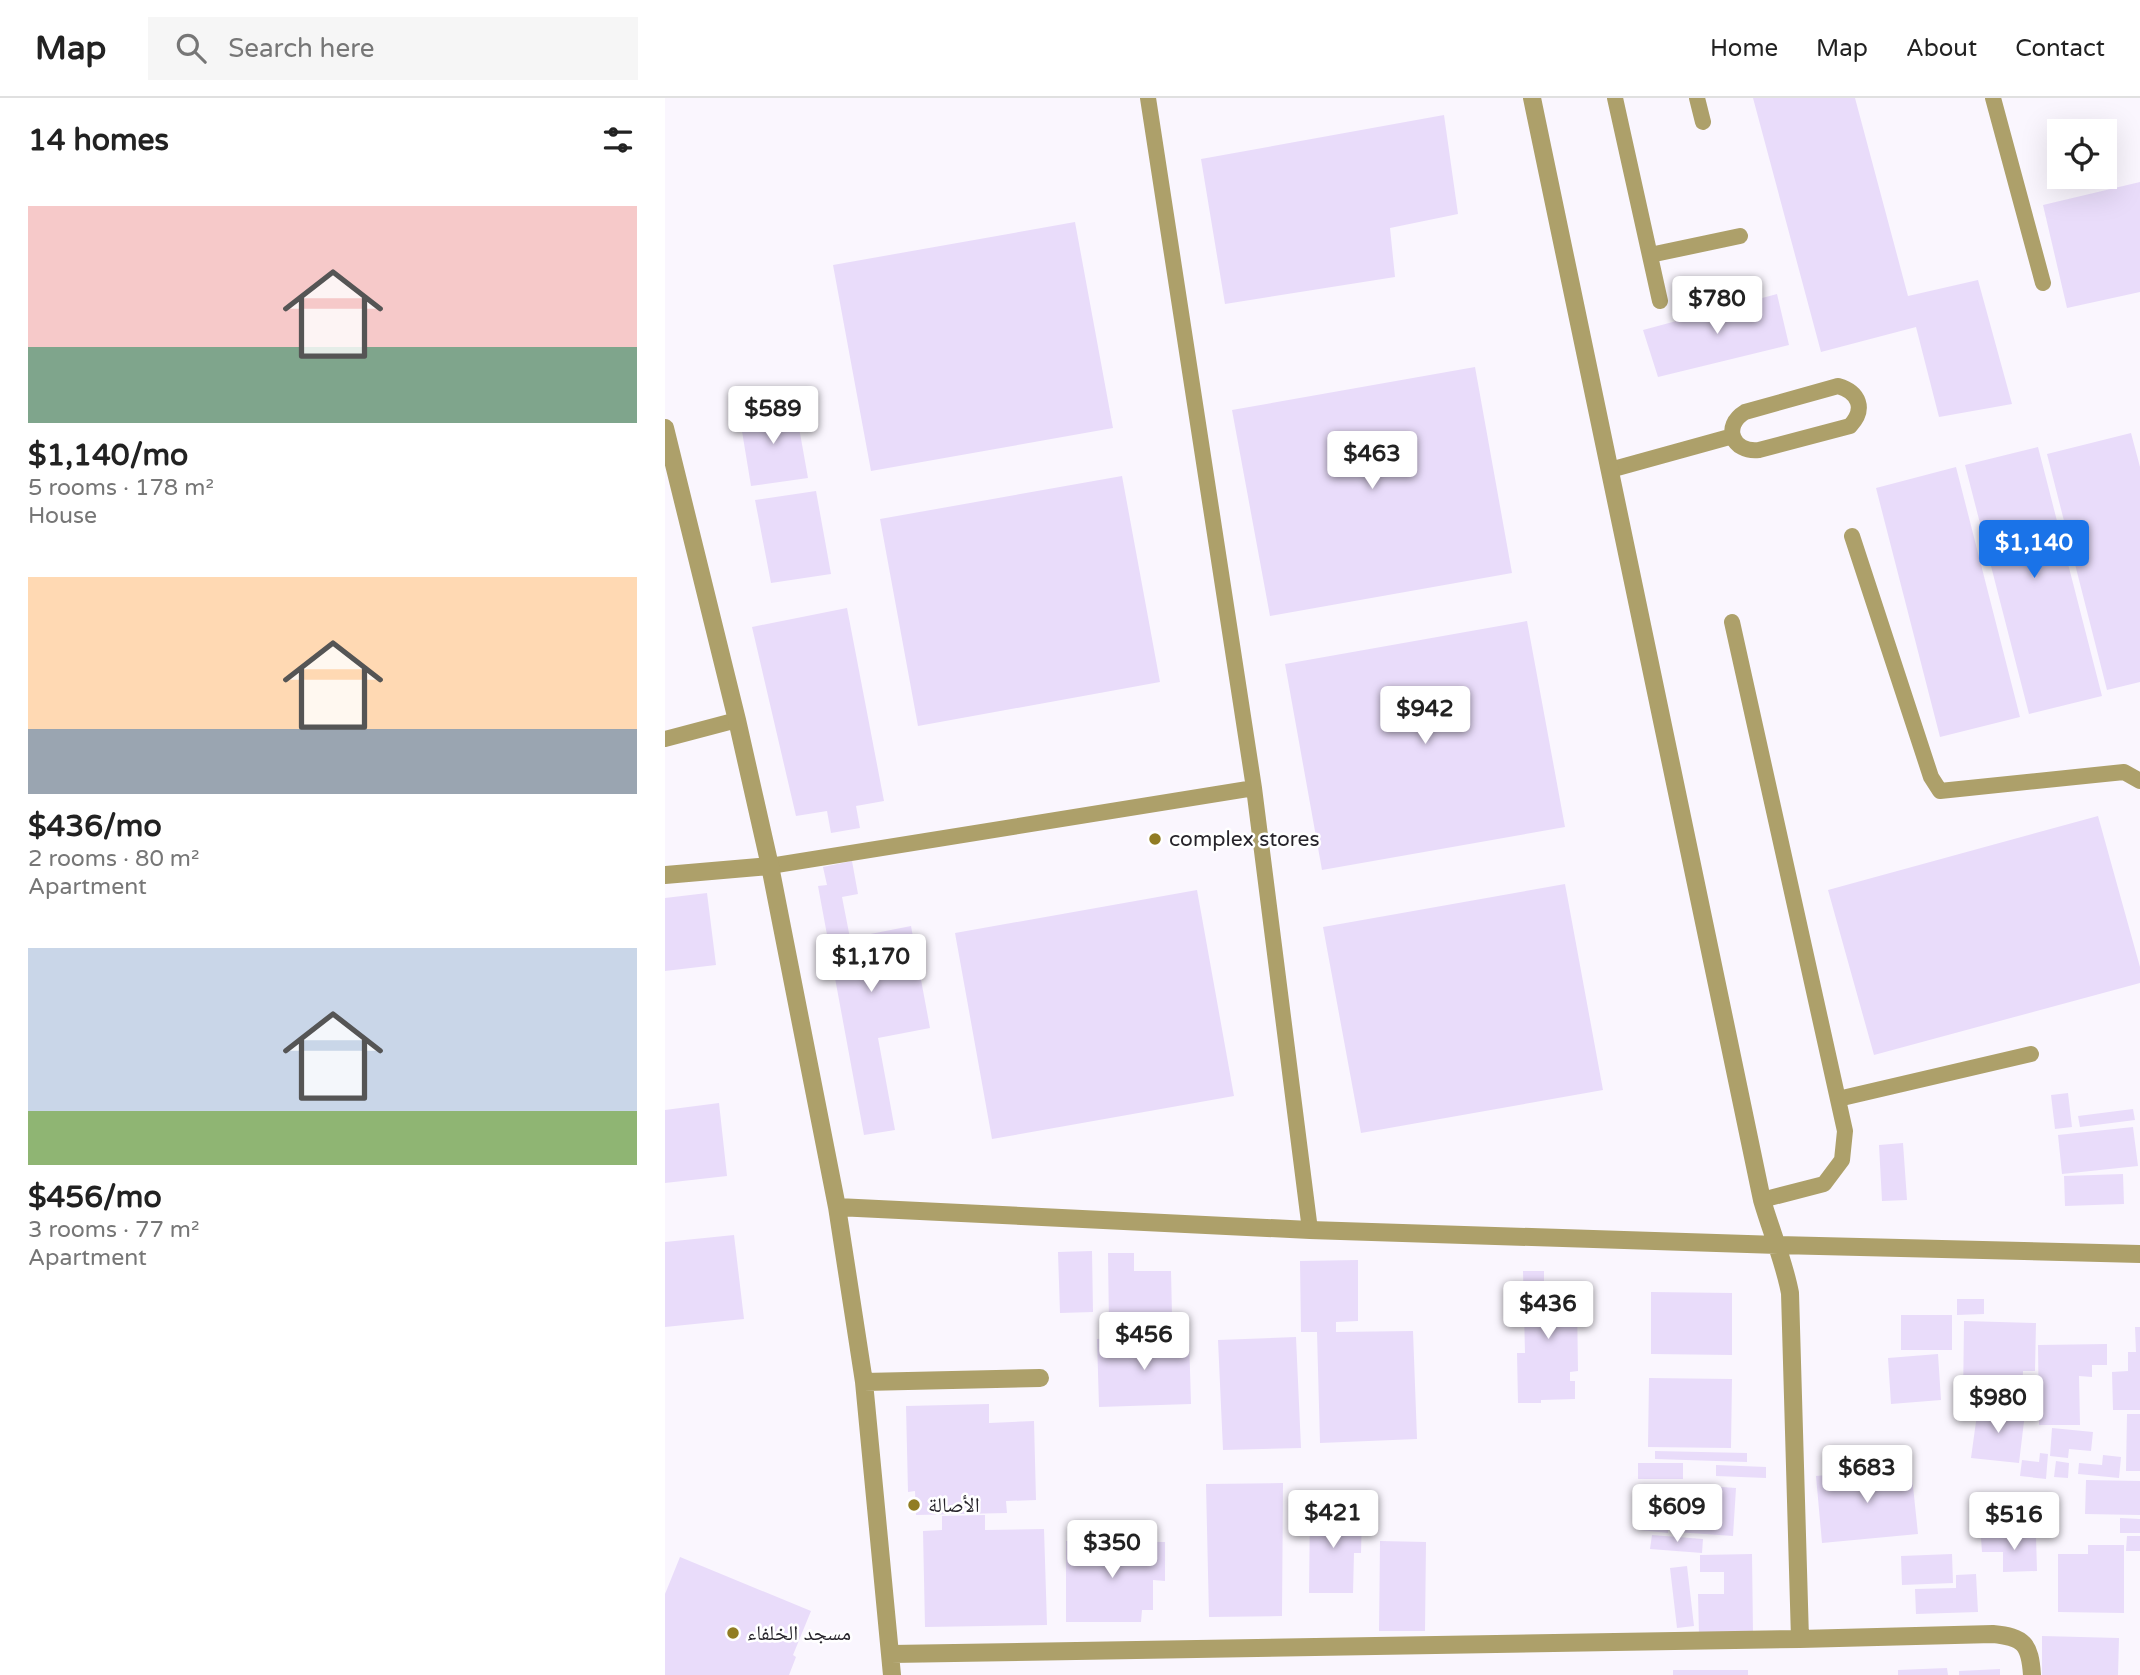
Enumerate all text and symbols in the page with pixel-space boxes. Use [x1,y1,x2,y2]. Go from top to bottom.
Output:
search box [148,17,638,80]
text: Map [35,29,106,68]
icon: search [172,29,210,67]
text: Search here [228,33,374,64]
text: Home [1710,34,1778,63]
text: Map [1816,34,1868,63]
text: About [1906,34,1977,63]
text: Contact [2015,34,2105,63]
map controls [2047,119,2117,189]
button: locate [2047,119,2117,189]
icon: filters [599,121,637,159]
text: 14 homes [28,122,169,159]
icon: home [270,251,396,377]
pin: $780 [1676,276,1758,336]
text: $780 [1688,285,1746,313]
pin: $589 [732,386,814,446]
text: $589 [744,395,802,423]
pin: $463 [1331,432,1413,491]
text: $1,140/mo [28,437,188,474]
text: $463 [1343,440,1401,468]
text: 5 rooms · 178 m² [28,474,214,502]
text: House [28,502,97,530]
pin: $1,140 [1977,520,2091,580]
text: $1,140 [1995,529,2073,557]
icon: home [270,622,396,748]
pin: $942 [1384,686,1466,746]
text: $942 [1396,695,1454,723]
text: $436/mo [28,808,162,845]
place label: complex stores [1169,827,1320,852]
marker: complex stores [1147,831,1163,847]
text: 2 rooms · 80 m² [28,845,199,873]
text: Apartment [28,873,147,901]
pin: $1,170 [814,934,928,994]
text: $1,170 [832,943,910,971]
icon: home [270,993,396,1119]
text: $456/mo [28,1179,162,1216]
text: 3 rooms · 77 m² [28,1216,199,1244]
text: Apartment [28,1244,147,1272]
pin: $436 [1507,1282,1589,1341]
text: $436 [1519,1290,1577,1318]
pin: $456 [1103,1312,1185,1372]
text: $456 [1115,1321,1173,1349]
pin: $980 [1957,1376,2039,1435]
text: $980 [1969,1384,2027,1412]
pin: $683 [1826,1446,1908,1505]
text: $683 [1838,1454,1896,1482]
pin: $609 [1636,1484,1718,1544]
pin: $421 [1292,1490,1374,1550]
pin: $516 [1973,1492,2055,1552]
place label: الأصالة [928,1493,980,1518]
text: $609 [1648,1493,1706,1521]
marker: الأصالة [906,1497,922,1513]
text: $421 [1304,1499,1362,1527]
text: $516 [1985,1501,2043,1529]
pin: $350 [1071,1520,1153,1580]
text: $350 [1083,1529,1141,1557]
place label: مسجد الخلفاء [747,1621,851,1646]
marker: مسجد الخلفاء [725,1625,741,1641]

